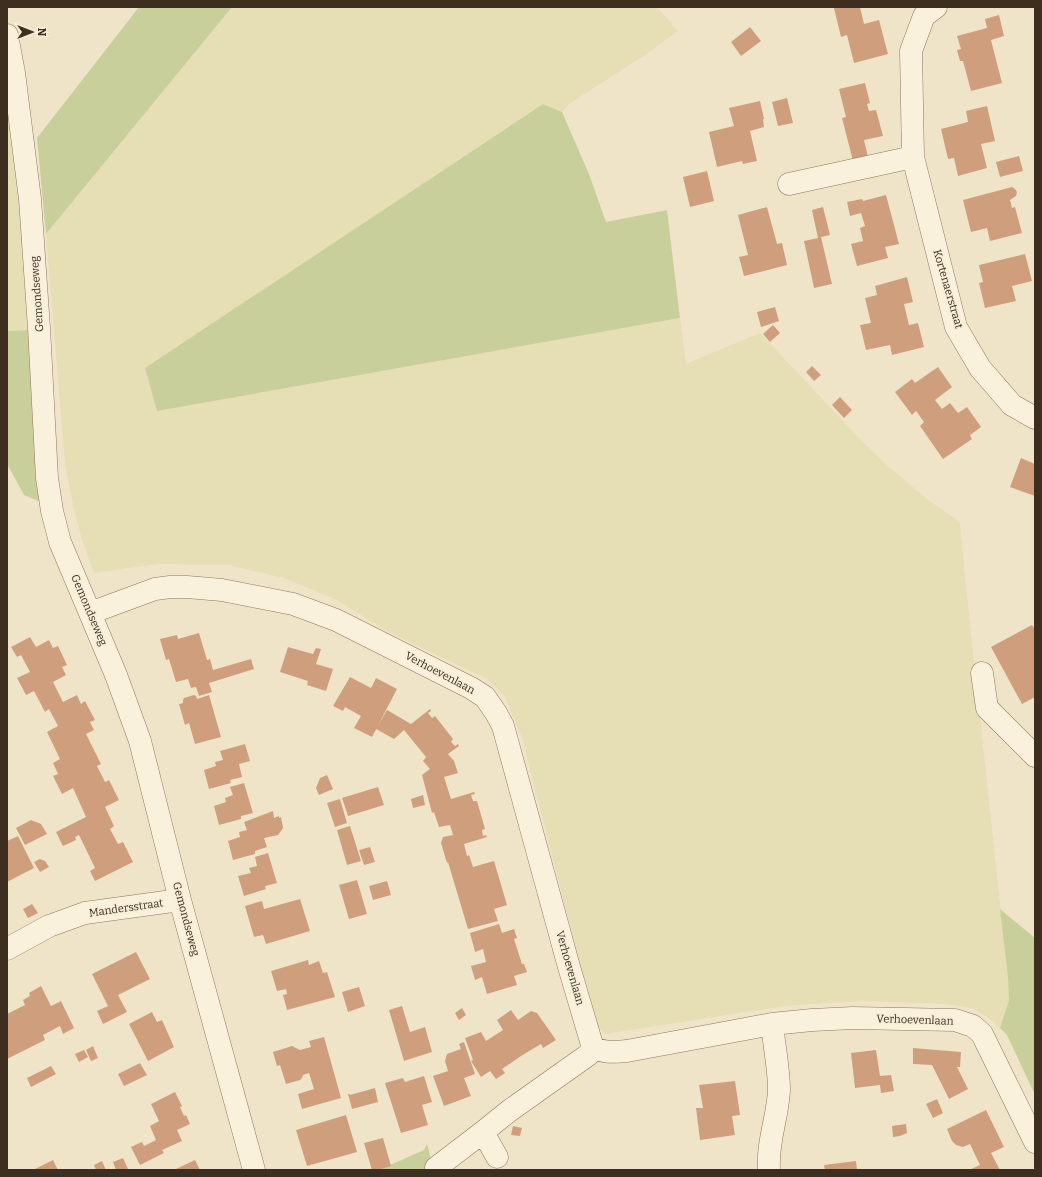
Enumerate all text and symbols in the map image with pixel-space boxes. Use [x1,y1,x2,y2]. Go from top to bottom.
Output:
north arrow [12,12,52,52]
text: N [35,28,48,37]
street label: Kortenaerstraat [930,248,966,330]
street label: Gemondseweg [28,256,46,332]
street label: Gemondseweg [68,572,110,648]
street label: Verhoevenlaan [403,649,477,697]
street label: Gemondseweg [170,880,202,958]
street label: Mandersstraat [88,896,164,920]
street label: Verhoevenlaan [553,929,587,1007]
street label: Verhoevenlaan [876,1012,954,1028]

